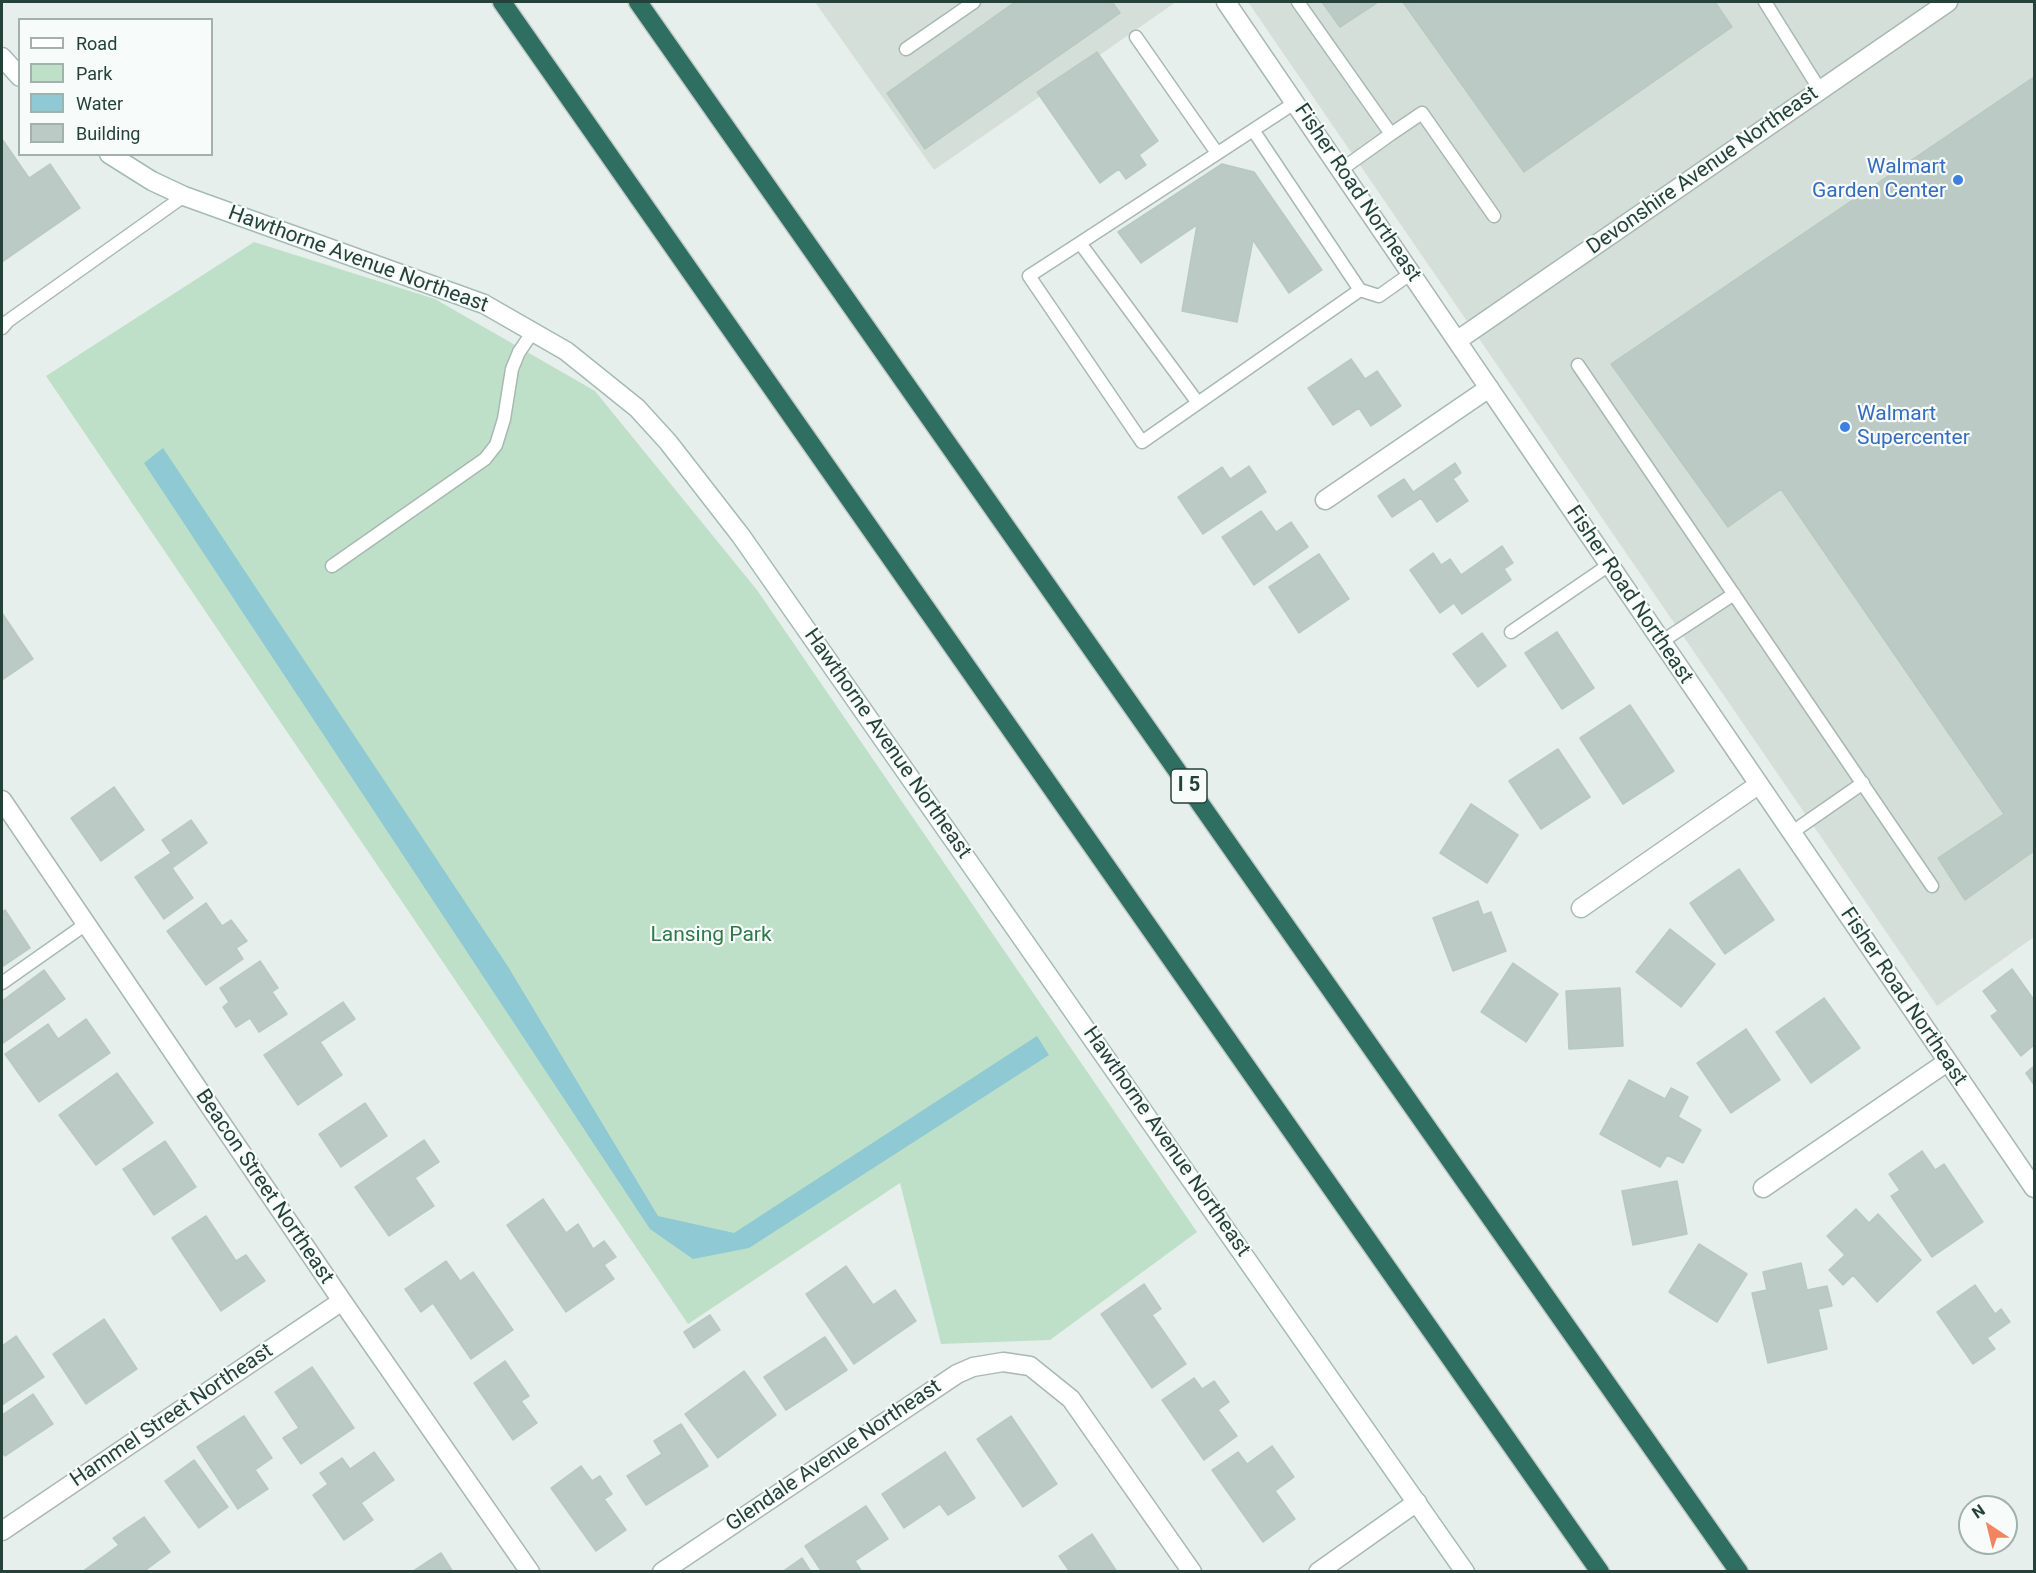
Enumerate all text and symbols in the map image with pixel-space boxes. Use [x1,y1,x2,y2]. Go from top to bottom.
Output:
legend [18,18,213,156]
text: Road [76,33,117,54]
text: Park [76,63,112,84]
street label: Devonshire Avenue Northeast [1583,81,1823,261]
text: Water [76,93,123,114]
street label: Fisher Road Northeast [1288,99,1426,287]
text: Building [76,123,140,144]
place label: Walmart Garden Center [1812,155,1946,205]
marker: Walmart Garden Center [1951,173,1965,187]
street label: Hawthorne Avenue Northeast [225,201,491,319]
place label: Walmart Supercenter [1857,402,1970,452]
marker: Walmart Supercenter [1838,420,1852,434]
street label: Fisher Road Northeast [1560,501,1698,689]
street label: Hawthorne Avenue Northeast [798,624,976,864]
road number: I 5 [1171,769,1207,803]
street label: Fisher Road Northeast [1834,903,1972,1091]
park label: Lansing Park [650,923,772,949]
street label: Hawthorne Avenue Northeast [1077,1022,1255,1262]
street label: Beacon Street Northeast [189,1085,339,1289]
street label: Hammel Street Northeast [66,1339,278,1493]
street label: Glendale Avenue Northeast [722,1375,946,1537]
north arrow [1958,1495,2018,1555]
text: N [1968,1500,1989,1523]

